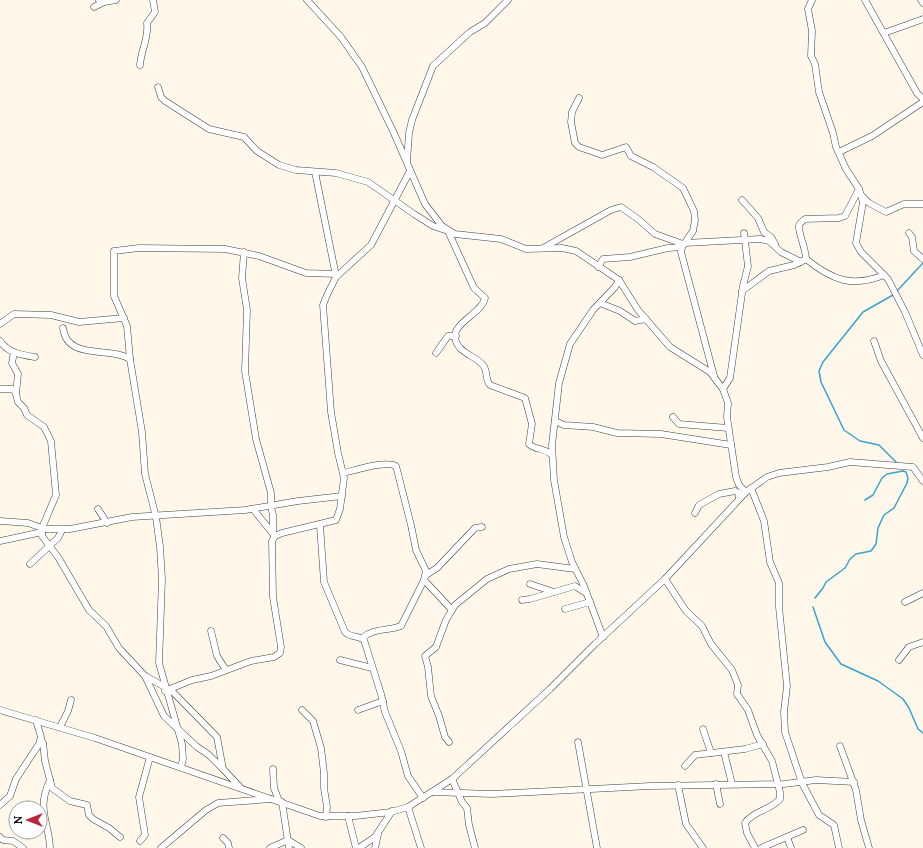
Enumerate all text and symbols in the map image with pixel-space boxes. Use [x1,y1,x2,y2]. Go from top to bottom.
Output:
north arrow [8,800,48,840]
text: N [11,815,25,824]

